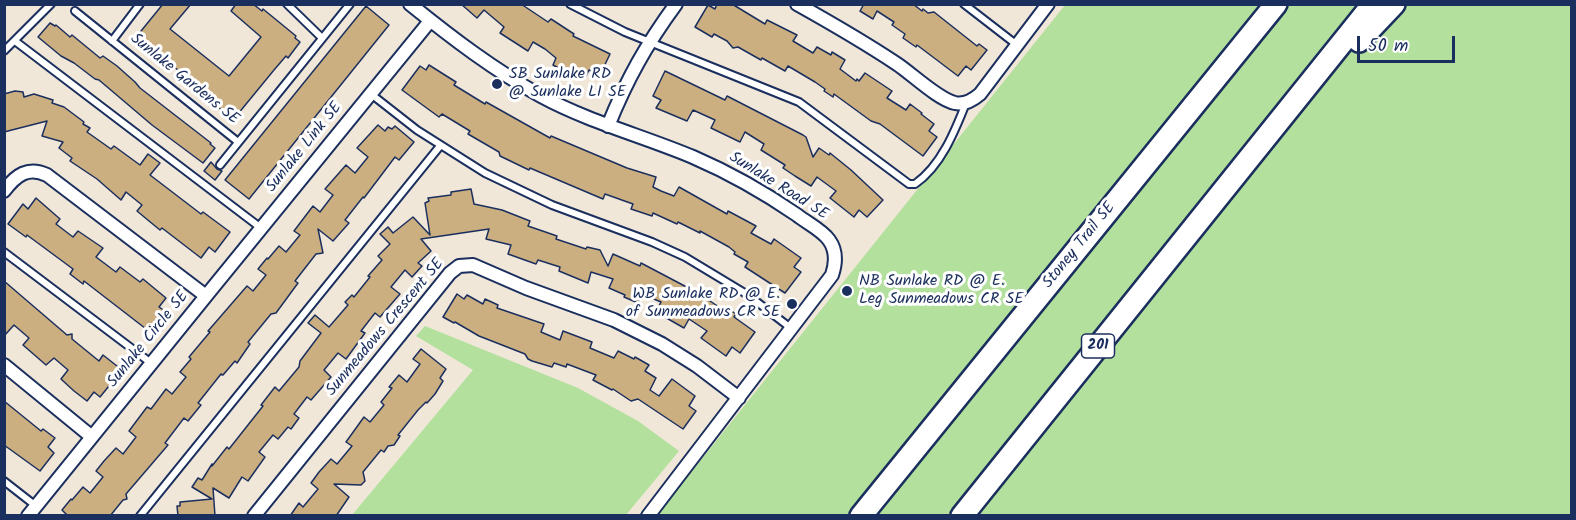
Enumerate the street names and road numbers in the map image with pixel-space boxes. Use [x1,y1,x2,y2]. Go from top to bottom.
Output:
street label: Sunlake Gardens SE [126,30,242,130]
street label: Sunlake Link SE [263,99,347,197]
street label: Sunlake Road SE [725,149,831,225]
street label: Stoney Trail SE [1040,199,1120,293]
street label: Sunmeadows Crescent SE [323,255,449,401]
street label: Sunlake Circle SE [104,288,194,392]
road number: 201 [1082,334,1114,358]

